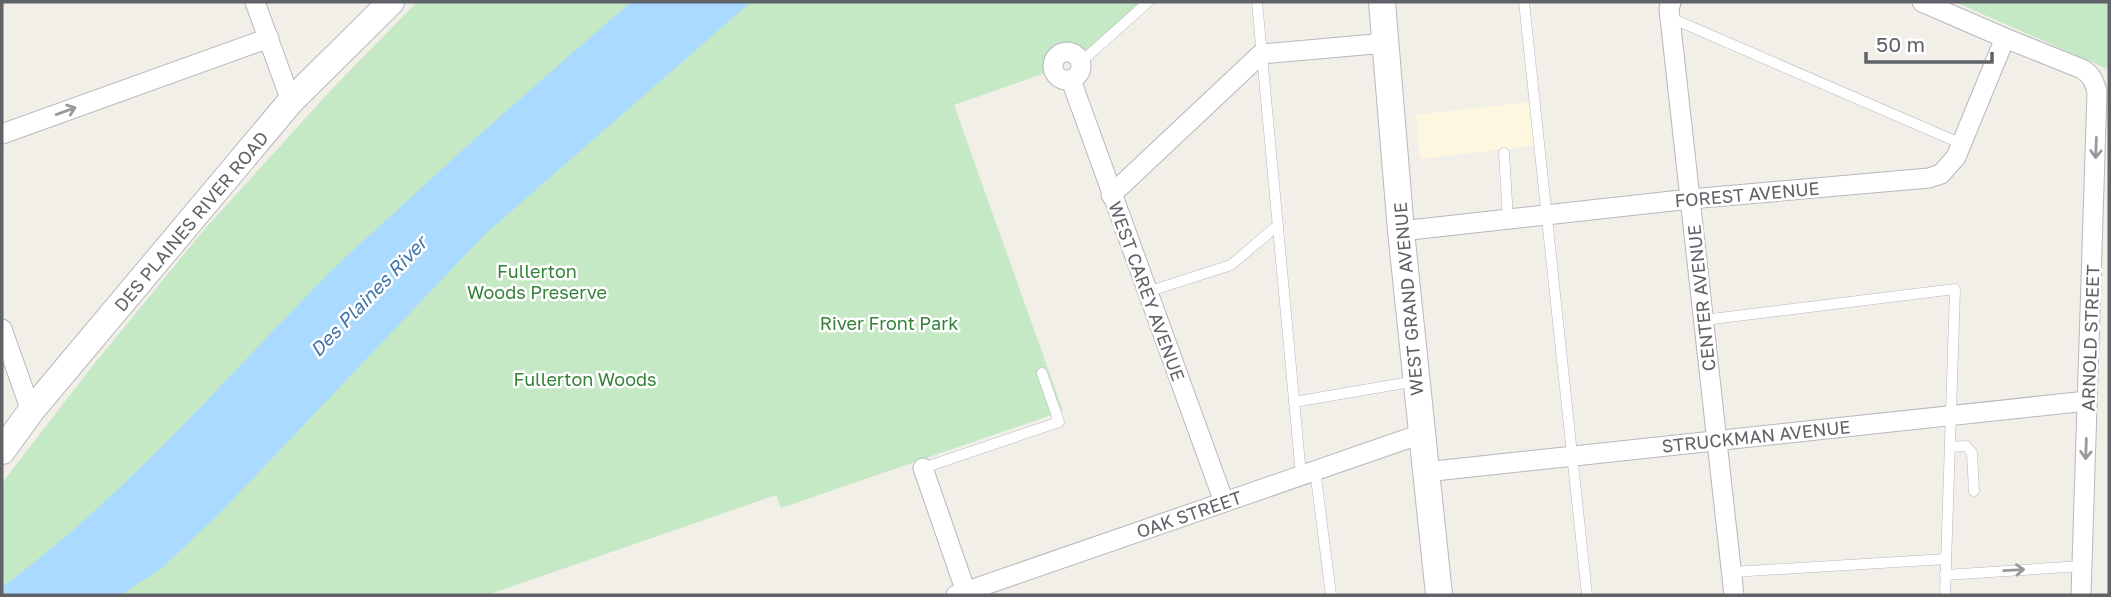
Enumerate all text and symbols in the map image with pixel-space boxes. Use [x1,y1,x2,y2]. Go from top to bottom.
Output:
scale bar [1866,21,1992,65]
text: 50 m [1876,31,1925,57]
one-way arrow [55,103,76,116]
street label: DES PLAINES RIVER ROAD [109,127,273,315]
one-way arrow [2090,136,2103,159]
street label: FOREST AVENUE [1674,177,1820,211]
street label: WEST CAREY AVENUE [1104,198,1190,384]
street label: WEST GRAND AVENUE [1389,201,1427,397]
street label: CENTER AVENUE [1682,224,1720,372]
water label: Des Plaines River [305,229,433,361]
park label: Fullerton Woods Preserve [467,260,607,303]
street label: ARNOLD STREET [2076,264,2104,412]
park label: River Front Park [820,312,958,334]
park label: Fullerton Woods [513,368,657,390]
street label: STRUCKMAN AVENUE [1661,415,1851,457]
one-way arrow [2079,437,2092,460]
street label: OAK STREET [1133,486,1245,542]
one-way arrow [2002,564,2025,577]

